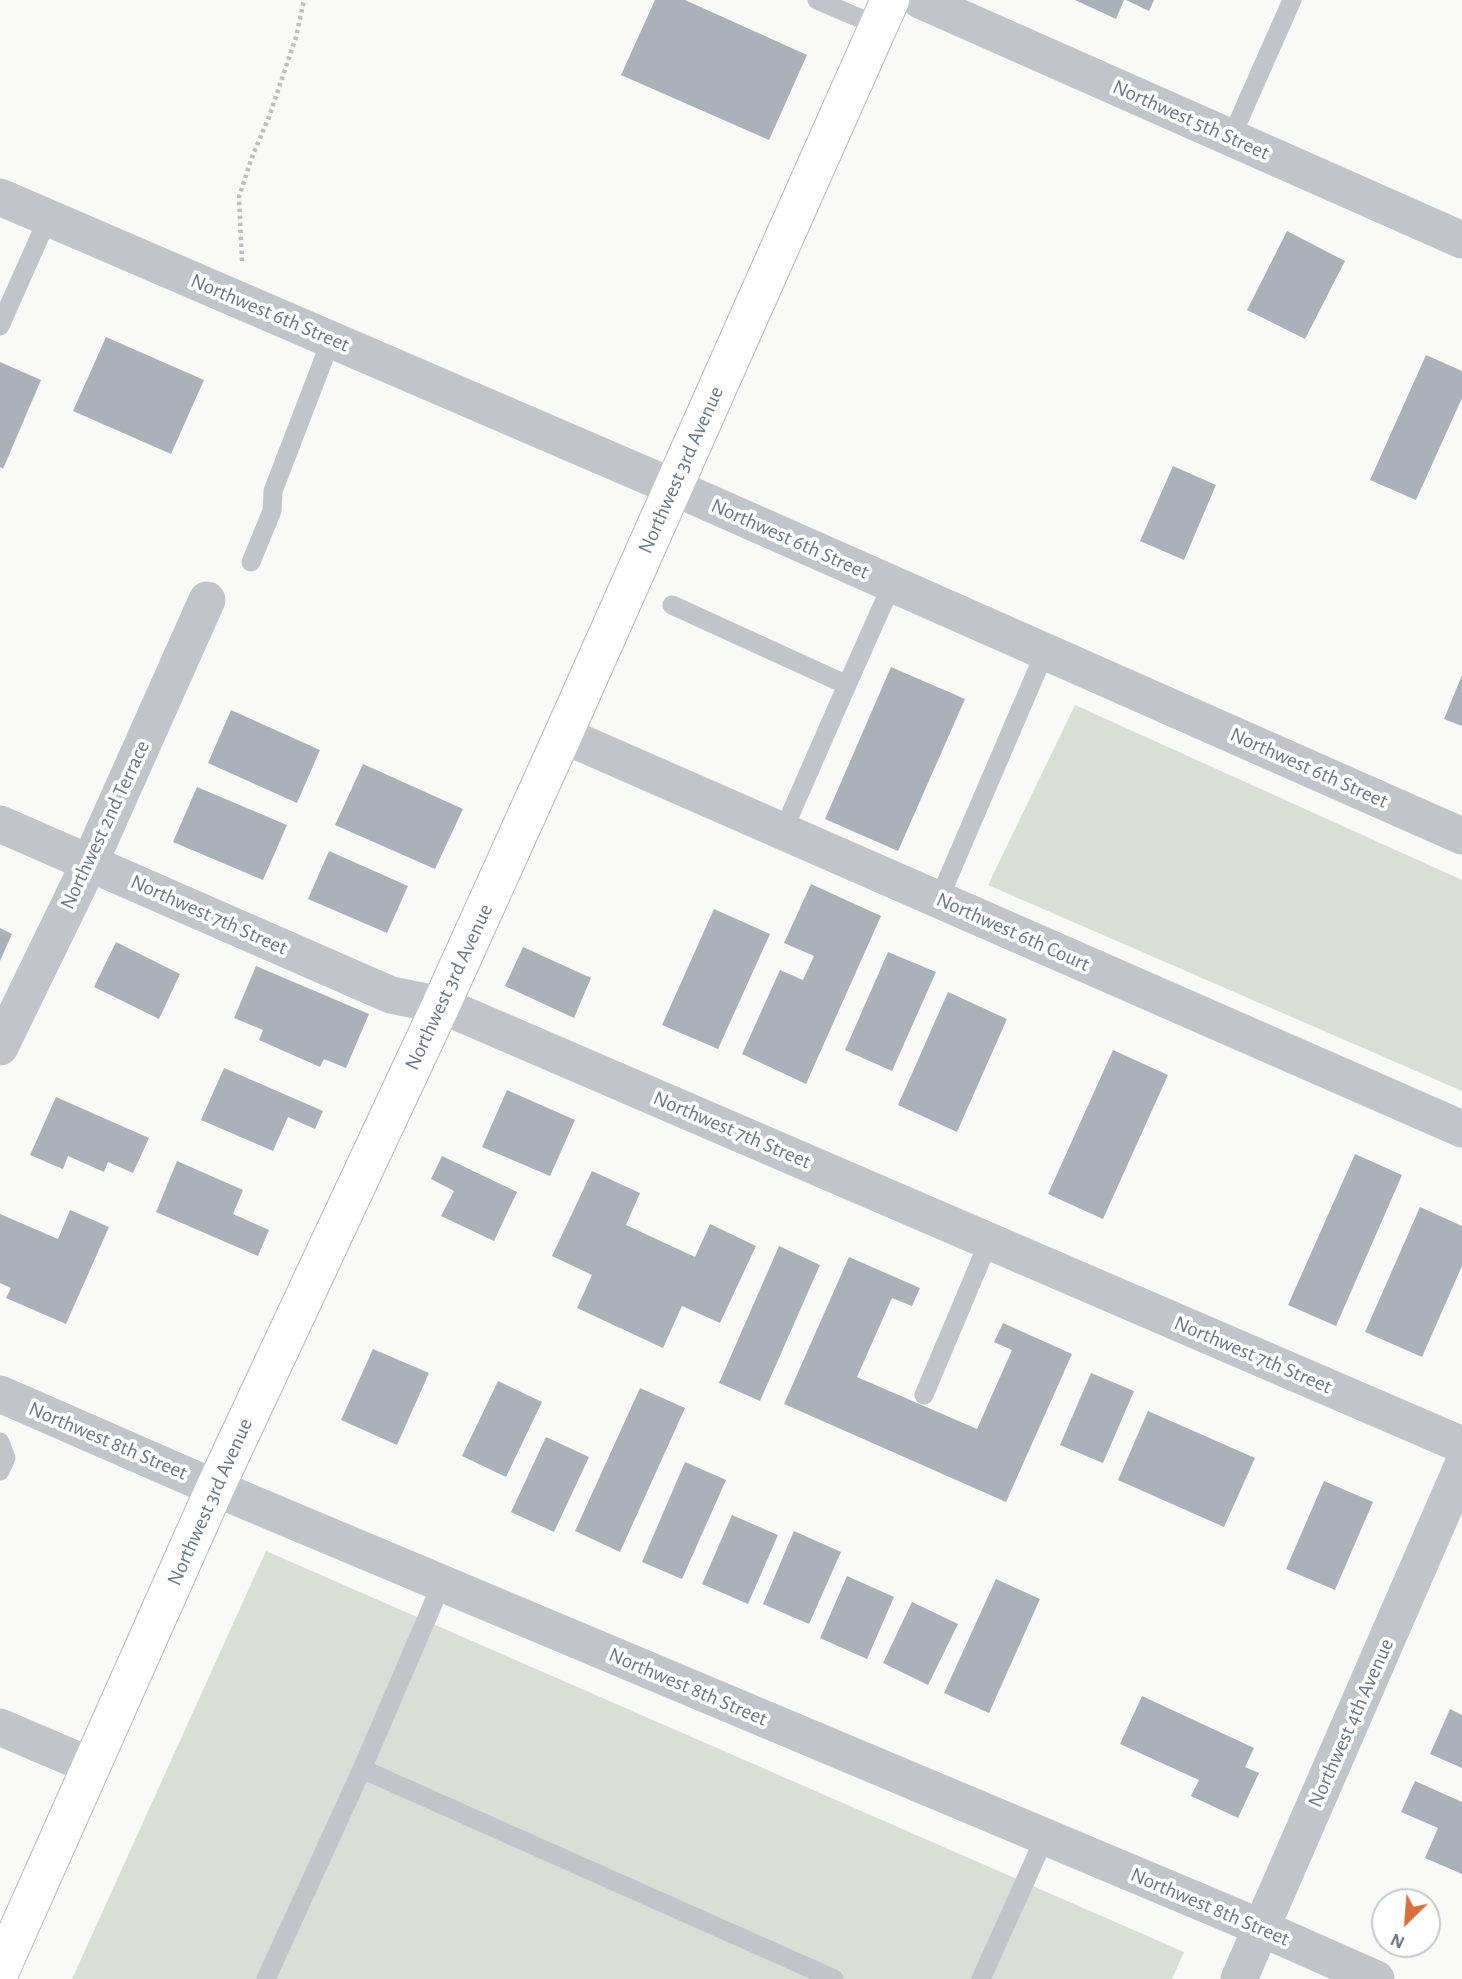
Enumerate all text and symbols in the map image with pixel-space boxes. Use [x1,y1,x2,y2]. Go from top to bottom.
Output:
street label: Northwest 5th Street [1109,74,1273,166]
street label: Northwest 6th Street [187,268,353,358]
street label: Northwest 3rd Avenue [633,382,729,558]
street label: Northwest 6th Street [707,493,873,585]
street label: Northwest 6th Street [1226,722,1392,814]
street label: Northwest 2nd Terrace [55,736,155,914]
street label: Northwest 7th Street [127,869,291,961]
street label: Northwest 6th Court [932,887,1094,977]
street label: Northwest 3rd Avenue [399,900,499,1074]
street label: Northwest 7th Street [649,1085,815,1175]
street label: Northwest 7th Street [1170,1310,1336,1400]
street label: Northwest 8th Street [25,1396,191,1486]
street label: Northwest 3rd Avenue [162,1414,258,1590]
street label: Northwest 4th Avenue [1302,1635,1400,1811]
street label: Northwest 8th Street [605,1642,771,1732]
street label: Northwest 8th Street [1127,1862,1293,1952]
north arrow [1371,1888,1441,1958]
text: N [1388,1929,1408,1952]

